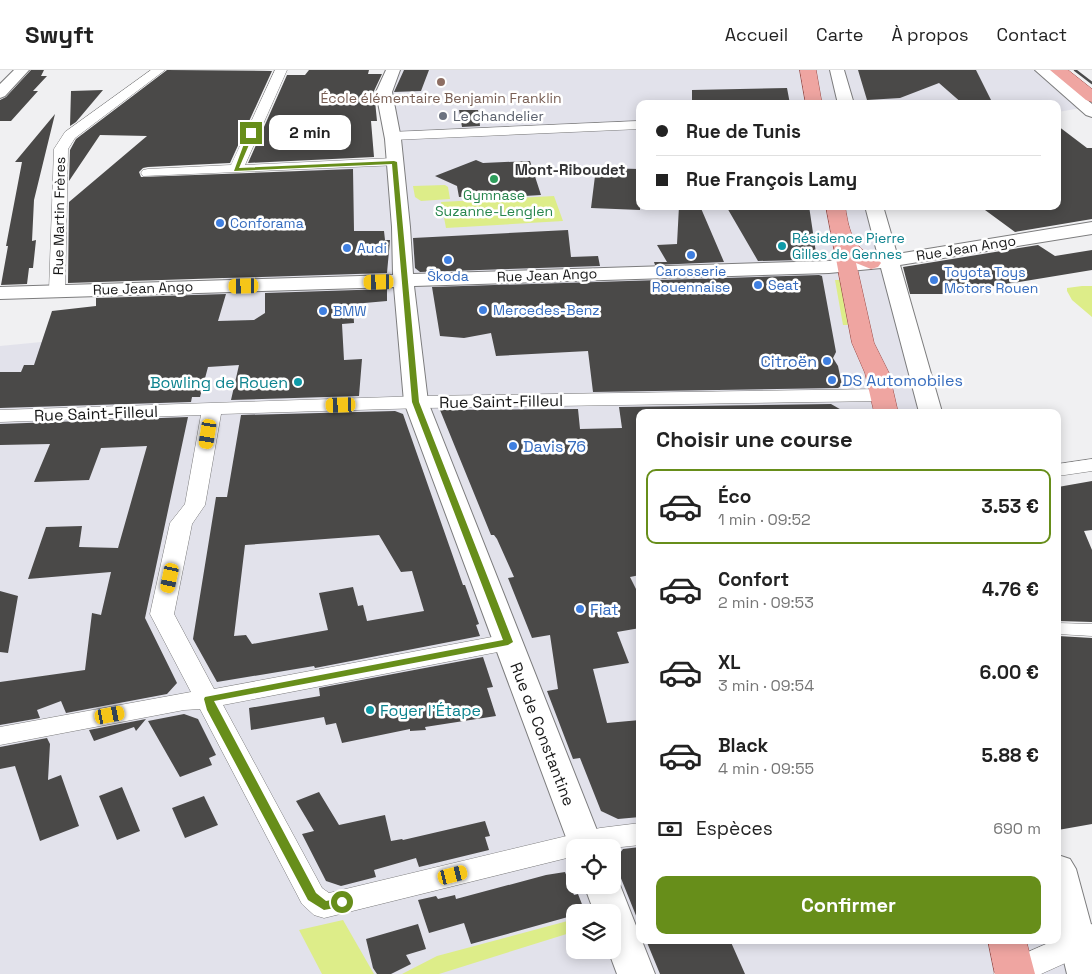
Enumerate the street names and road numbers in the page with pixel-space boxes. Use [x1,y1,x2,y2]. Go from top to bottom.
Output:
street label: Rue Martin Frères [49,157,69,275]
street label: Rue Jean Ango [915,231,1017,265]
street label: Rue Jean Ango [496,264,598,286]
street label: Rue Jean Ango [92,277,194,299]
street label: Rue Saint-Filleul [439,390,563,413]
street label: Rue Saint-Filleul [34,401,158,426]
street label: Rue de Constantine [505,659,580,809]

